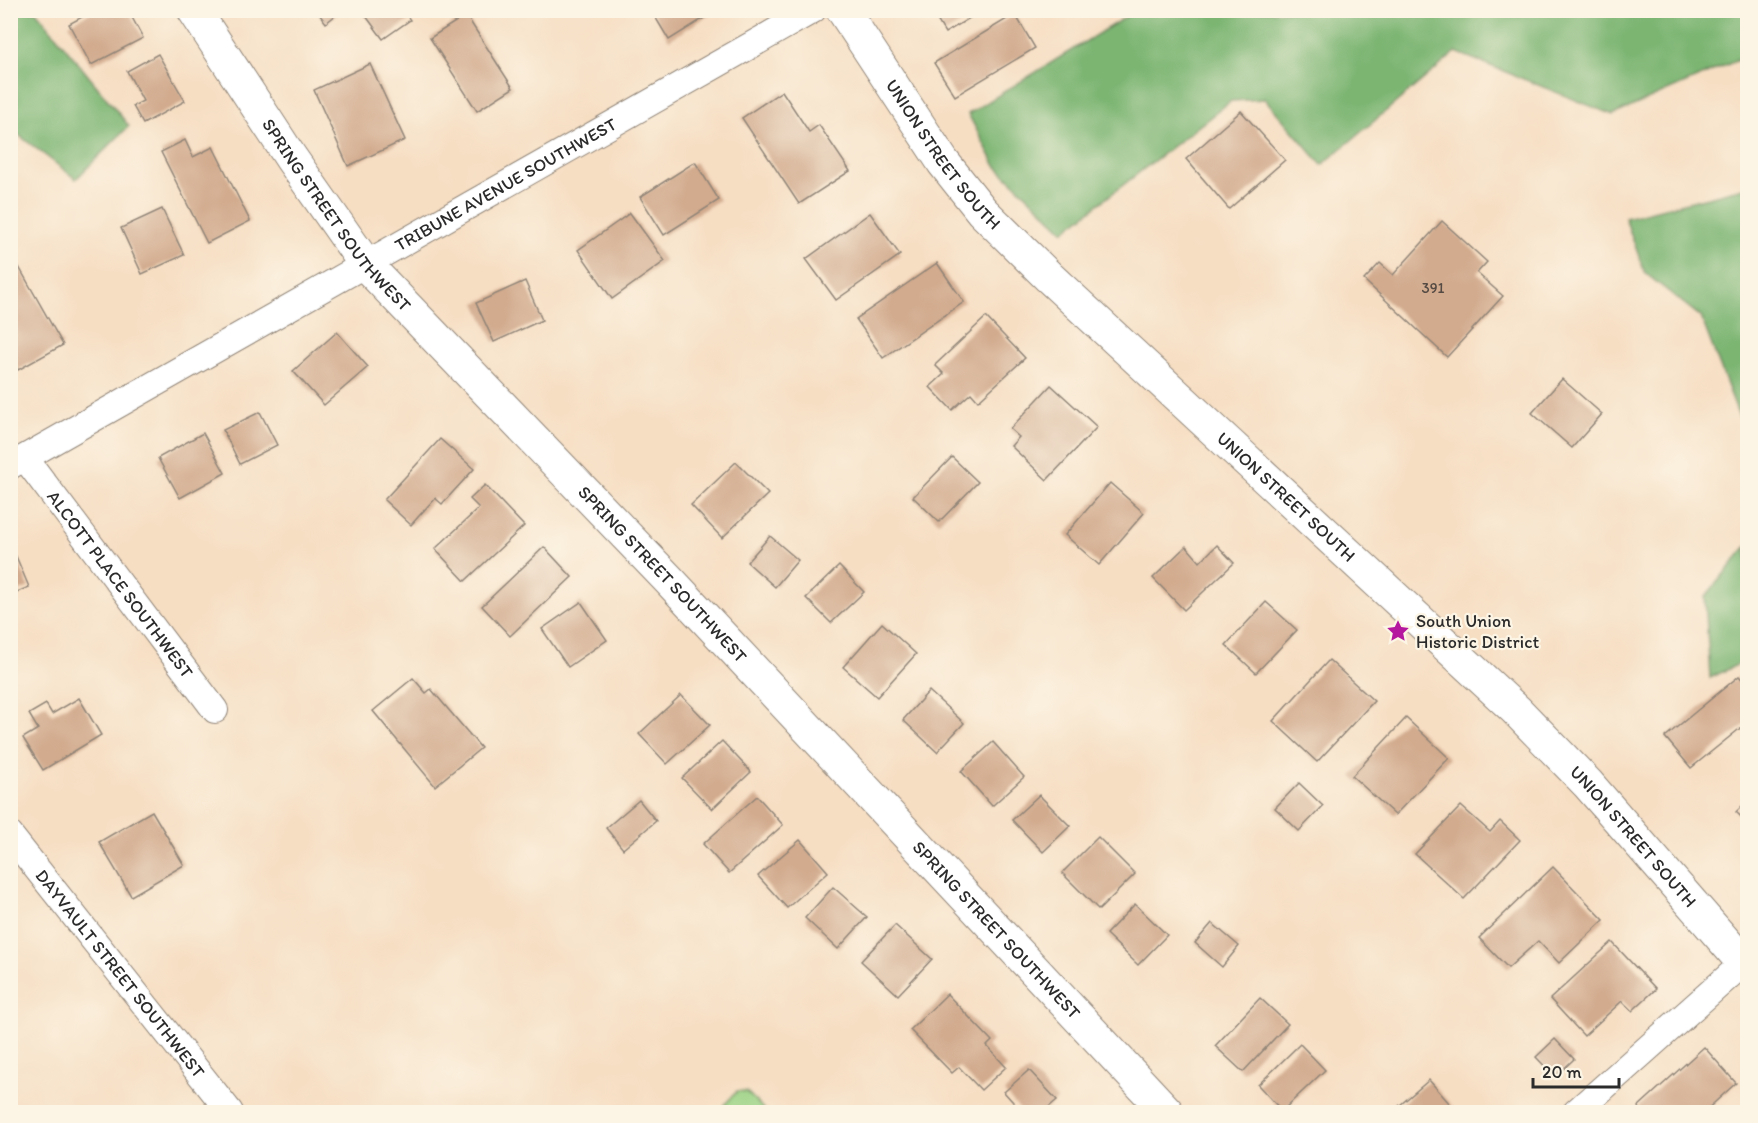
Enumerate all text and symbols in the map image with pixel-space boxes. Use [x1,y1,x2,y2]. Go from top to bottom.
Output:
street label: UNION STREET SOUTH [881,75,1005,234]
street label: TRIBUNE AVENUE SOUTHWEST [391,113,620,256]
street label: SPRING STREET SOUTHWEST [257,114,416,316]
house number: 391 [1422,279,1445,297]
street label: UNION STREET SOUTH [1212,427,1360,567]
street label: SPRING STREET SOUTHWEST [573,481,752,667]
street label: ALCOTT PLACE SOUTHWEST [42,486,198,682]
place label: South Union Historic District [1416,610,1539,653]
place icon: South Union Historic District [1385,618,1411,644]
street label: UNION STREET SOUTH [1565,761,1701,912]
street label: SPRING STREET SOUTHWEST [908,836,1085,1024]
street label: DAYVAULT STREET SOUTHWEST [31,865,210,1082]
scale bar [1533,1051,1618,1089]
text: 20 m [1542,1061,1582,1083]

